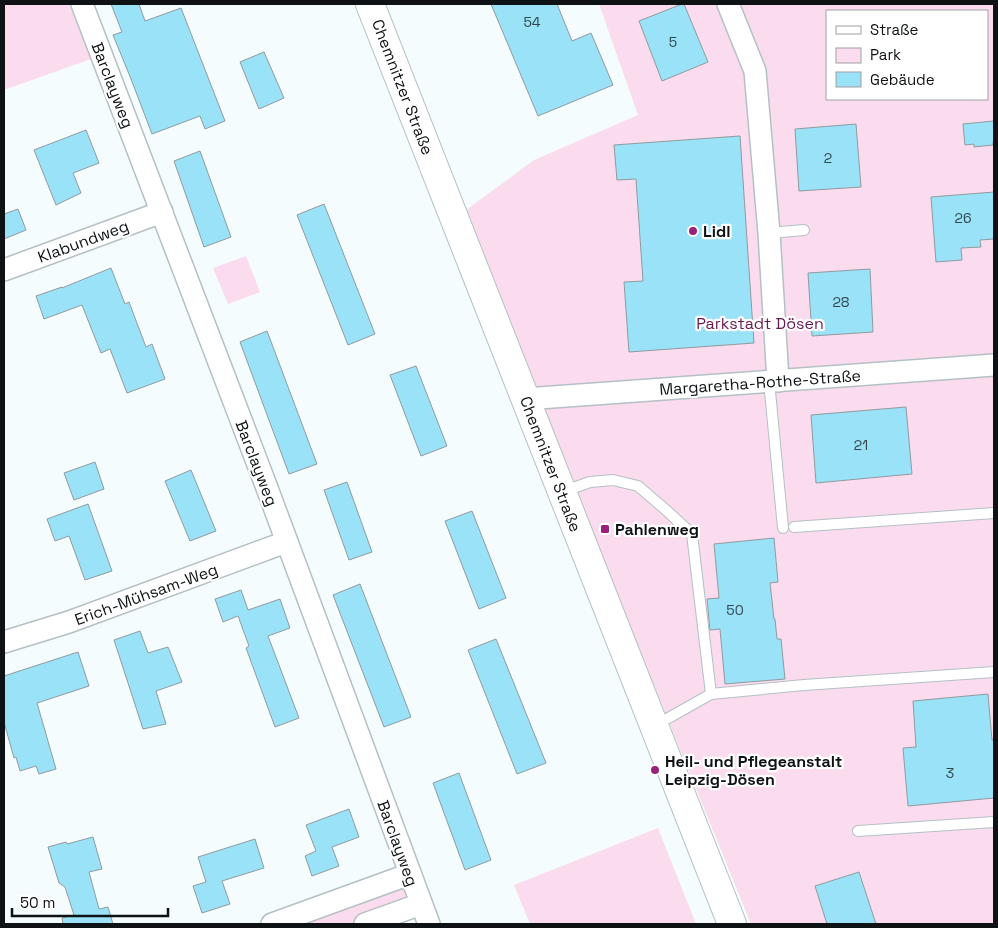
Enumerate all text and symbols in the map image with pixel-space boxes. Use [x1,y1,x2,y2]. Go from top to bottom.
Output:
legend [826,10,988,100]
house number: 54 [523,13,541,31]
street label: Chemnitzer Straße [367,16,438,158]
text: Straße [870,20,919,39]
house number: 5 [669,33,677,51]
street label: Barclayweg [87,39,138,131]
text: Park [870,45,901,64]
text: Gebäude [870,70,935,89]
house number: 2 [824,149,832,167]
house number: 26 [954,209,972,227]
street label: Klabundweg [35,215,132,268]
place label: Lidl [703,221,730,242]
marker: Lidl [687,225,699,237]
house number: 28 [832,293,850,311]
park label: Parkstadt Dösen [696,313,824,334]
street label: Margaretha-Rothe-Straße [659,365,861,400]
street label: Chemnitzer Straße [515,393,586,535]
street label: Barclayweg [231,417,282,509]
house number: 21 [854,436,868,454]
place label: Pahlenweg [615,519,699,540]
marker: Pahlenweg [599,523,611,535]
street label: Erich-Mühsam-Weg [72,559,221,630]
house number: 50 [726,601,744,619]
place label: Heil- und Pflegeanstalt Leipzig-Dösen [665,751,842,790]
marker: Heil- und Pflegeanstalt Leipzig-Dösen [649,764,661,776]
house number: 3 [946,764,954,782]
street label: Barclayweg [372,797,423,889]
scale bar [12,886,169,918]
text: 50 m [20,893,55,912]

